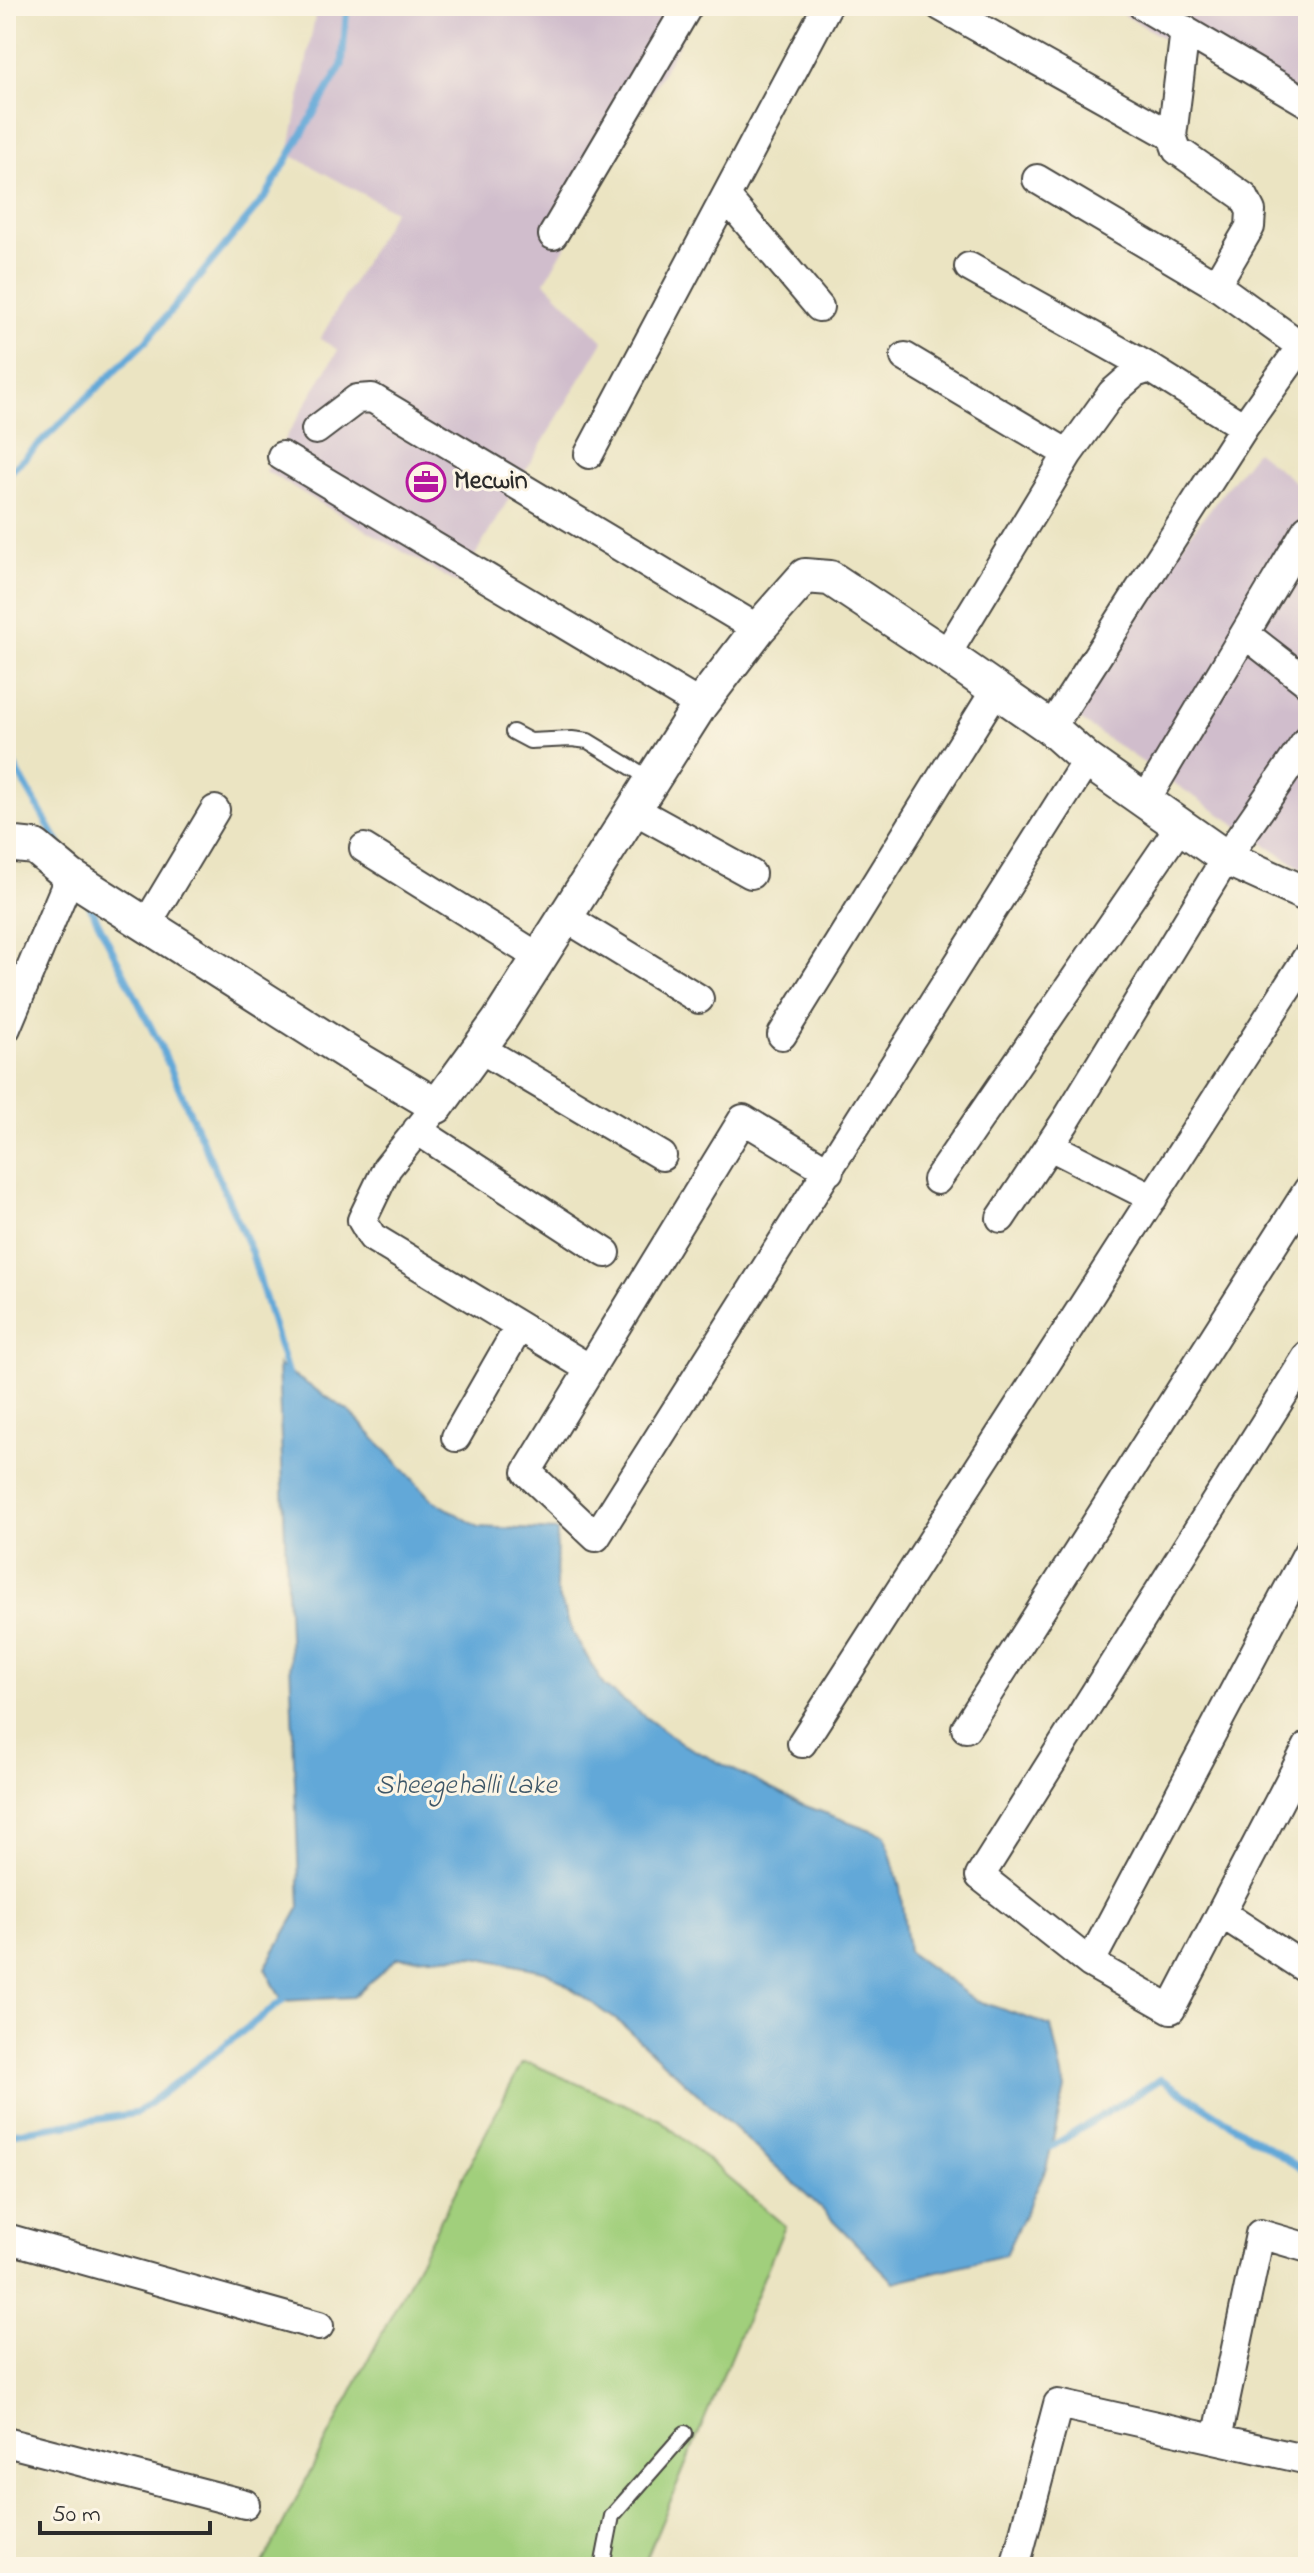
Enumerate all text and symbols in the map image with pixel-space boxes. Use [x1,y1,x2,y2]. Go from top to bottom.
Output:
office icon: Mecwin [405,461,447,503]
place label: Mecwin [454,463,528,501]
water label: Sheegehalli Lake [375,1766,558,1807]
scale bar [40,2485,210,2535]
text: 50 m [52,2498,101,2533]

